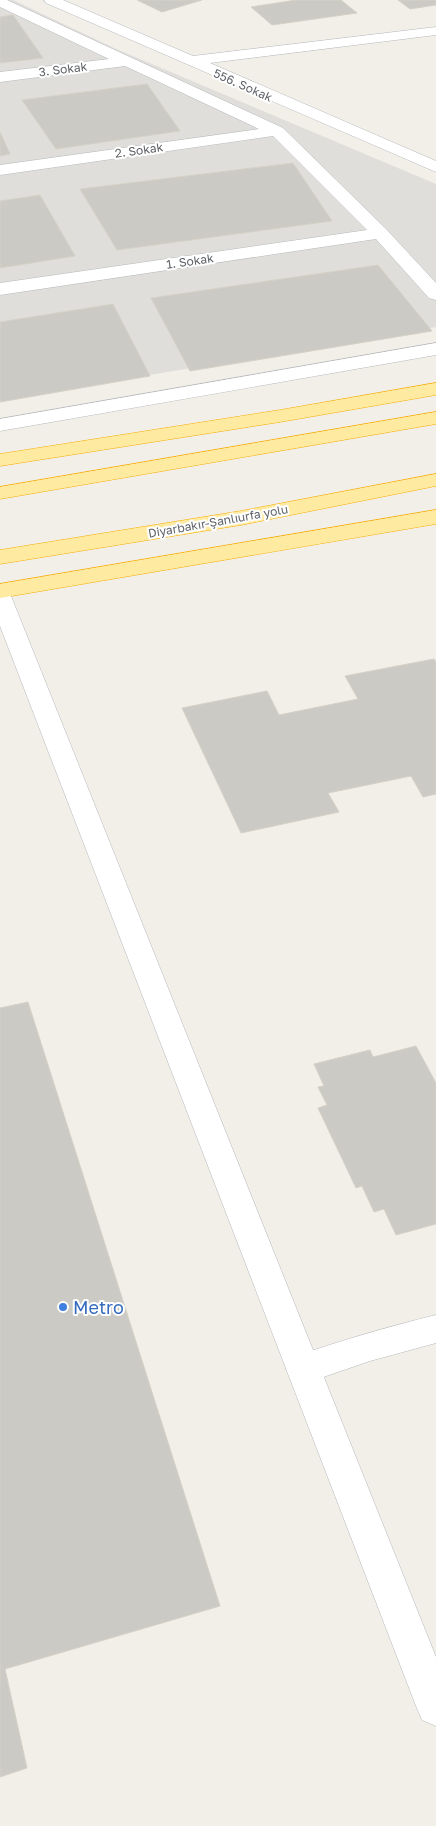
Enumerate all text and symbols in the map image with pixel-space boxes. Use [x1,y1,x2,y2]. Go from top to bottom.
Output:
street label: 3. Sokak [38,59,88,79]
street label: 556. Sokak [211,65,275,105]
street label: 2. Sokak [114,139,164,161]
street label: 1. Sokak [165,250,215,272]
street label: Diyarbakır-Şanlıurfa yolu [147,501,289,541]
place label: Metro [73,1296,124,1318]
marker: Metro [57,1301,69,1313]

